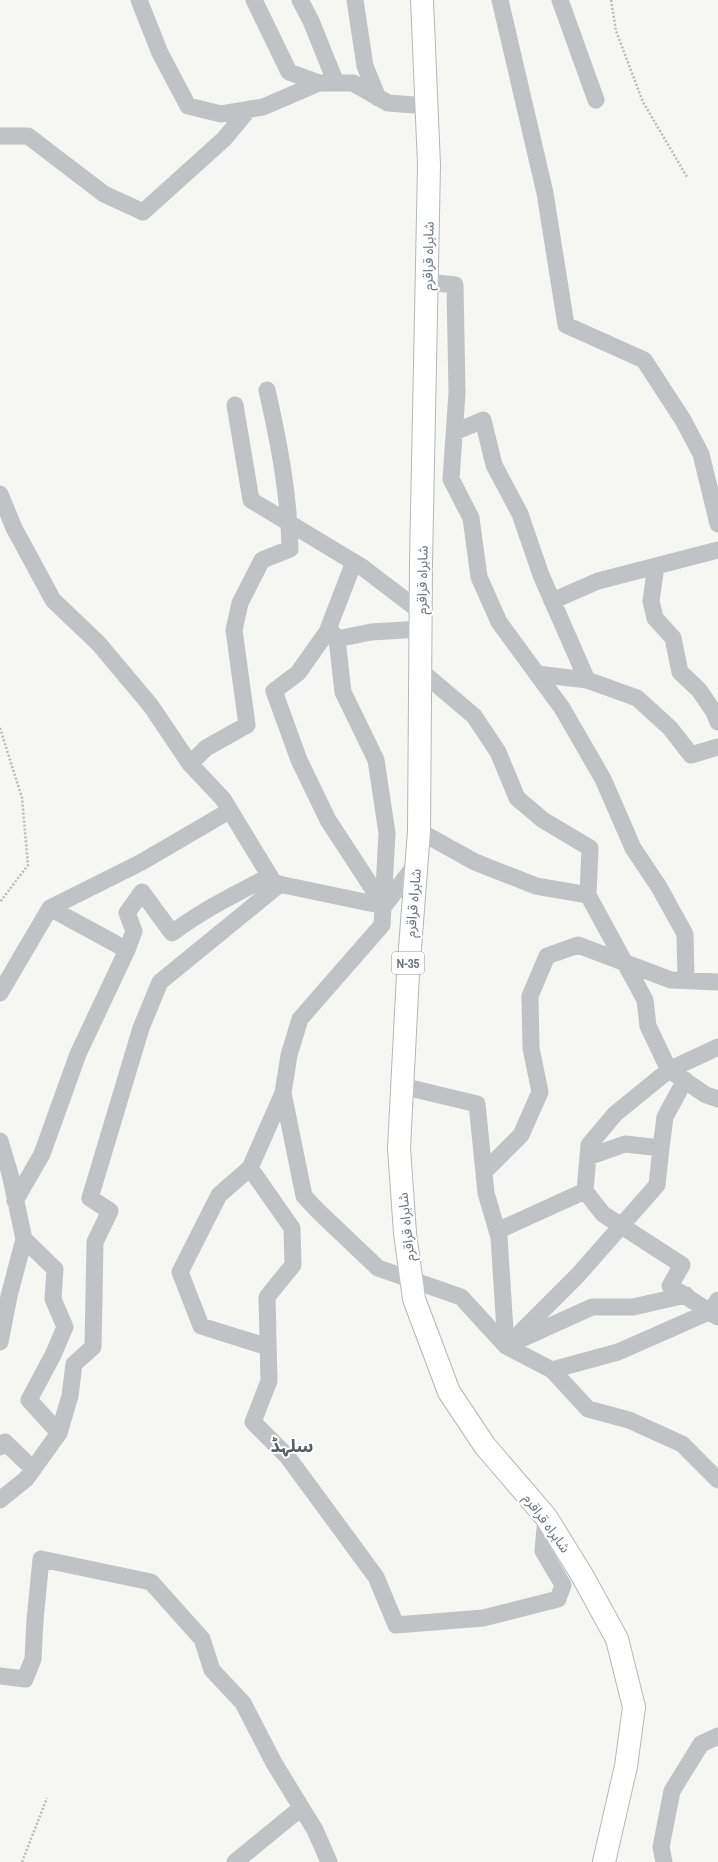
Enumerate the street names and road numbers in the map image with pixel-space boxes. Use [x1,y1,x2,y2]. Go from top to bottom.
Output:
street label: شاہراہ قراقرم [418,221,440,291]
street label: شاہراہ قراقرم [412,545,434,615]
street label: شاہراہ قراقرم [401,868,427,938]
road number: N-35 [392,952,424,974]
street label: شاہراہ قراقرم [393,1192,421,1262]
street label: شاہراہ قراقرم [518,1490,575,1557]

